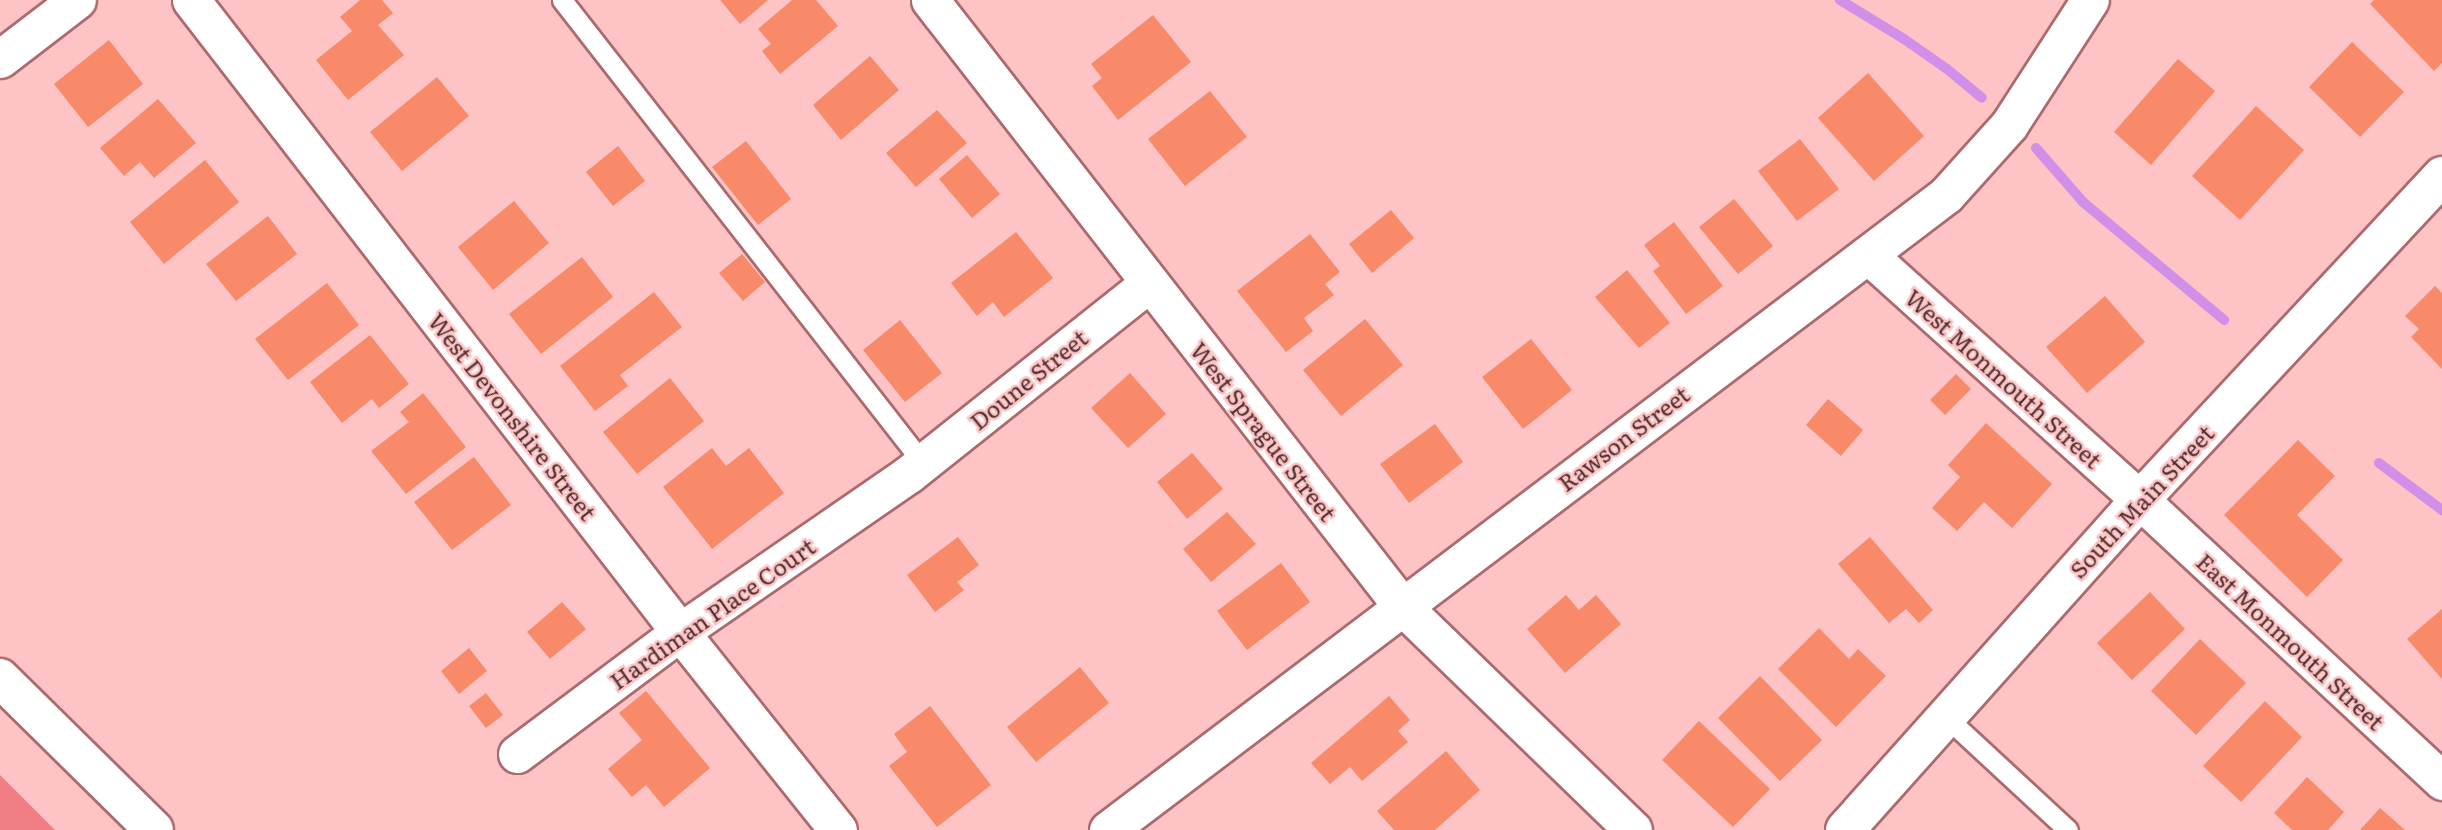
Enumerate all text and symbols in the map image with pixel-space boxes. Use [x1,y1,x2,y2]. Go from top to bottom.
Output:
street label: West Monmouth Street [1900,283,2108,473]
street label: West Devonshire Street [423,307,603,525]
street label: Doune Street [964,323,1092,435]
street label: West Sprague Street [1186,336,1342,526]
street label: Rawson Street [1552,380,1694,496]
street label: South Main Street [2063,419,2219,583]
street label: Hardiman Place Court [604,532,820,694]
street label: East Monmouth Street [2192,547,2390,735]

